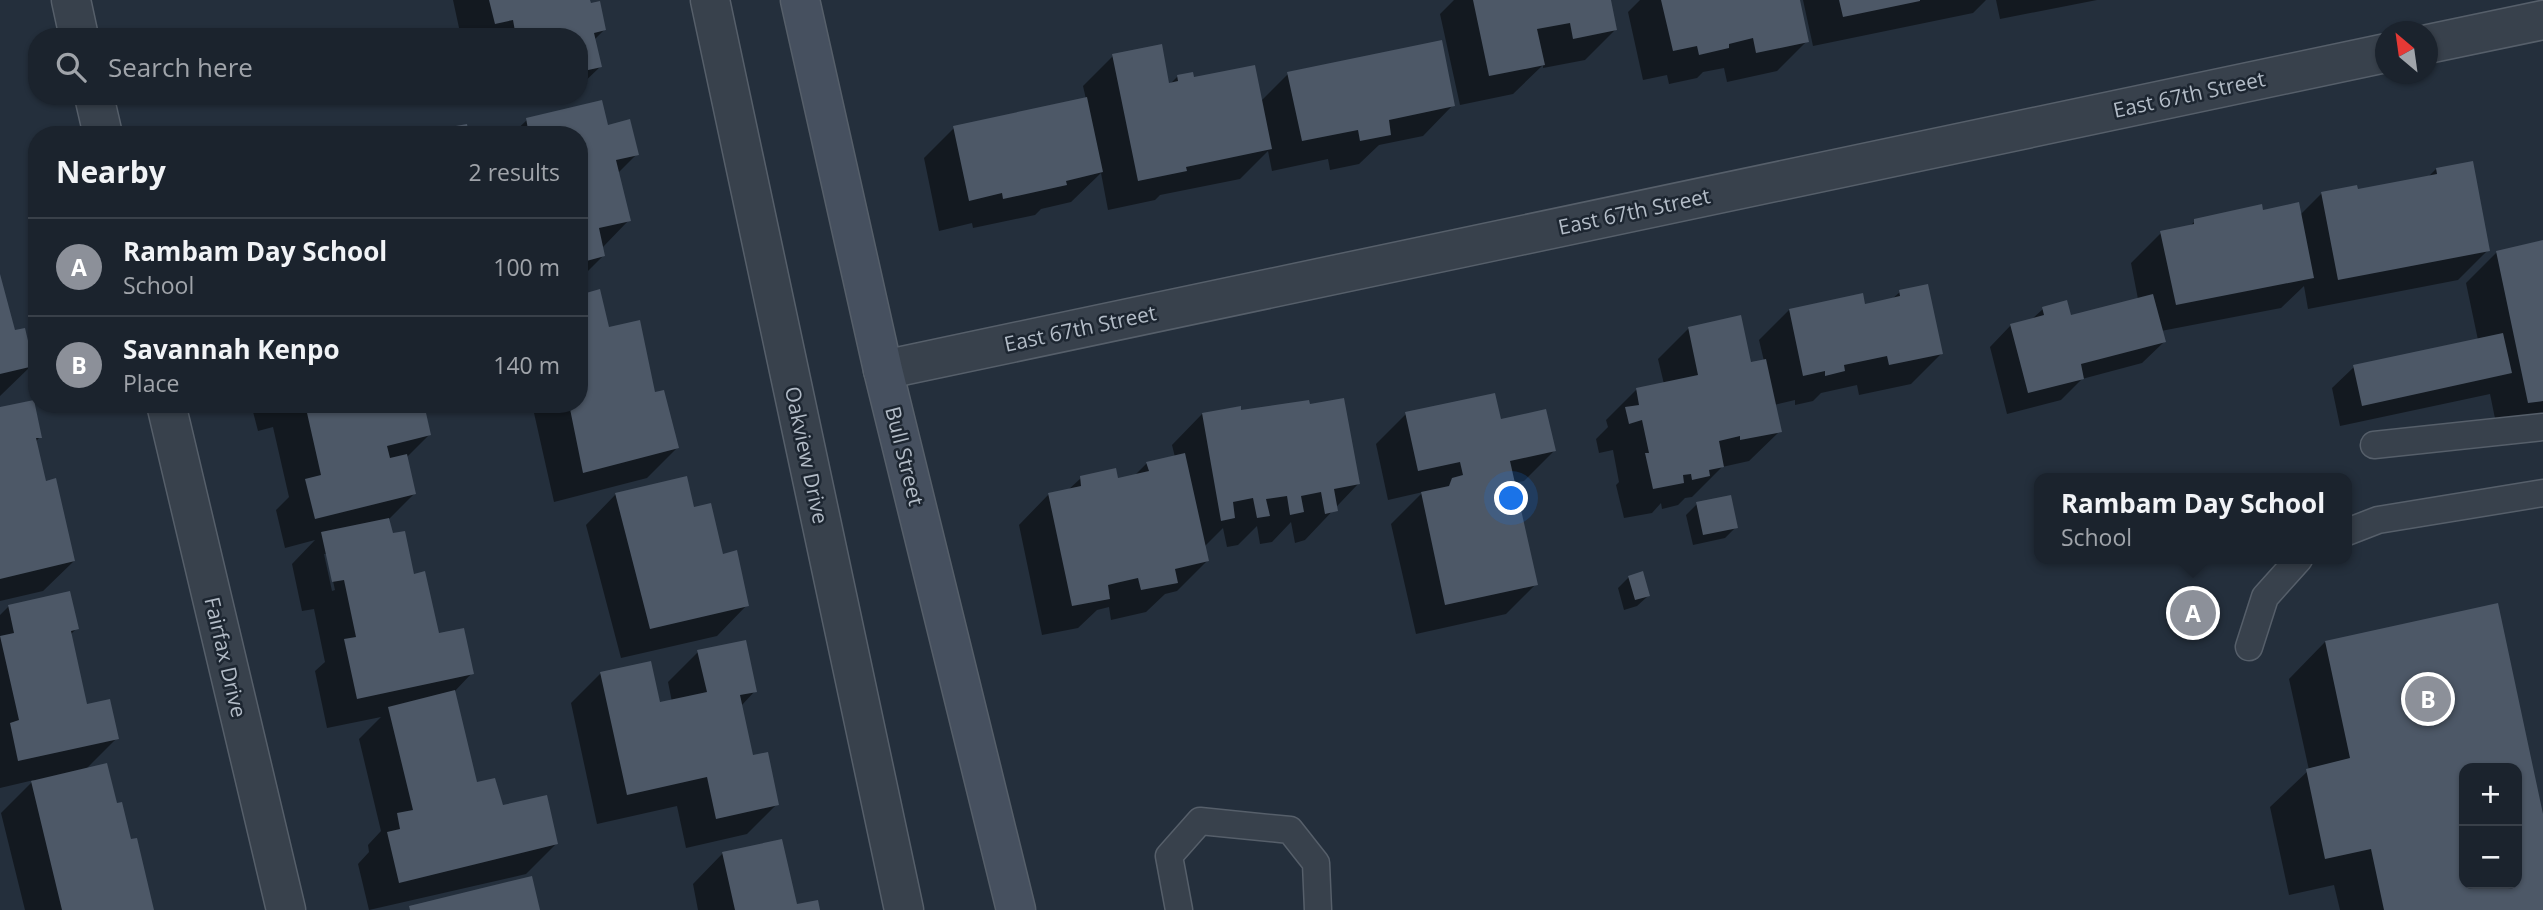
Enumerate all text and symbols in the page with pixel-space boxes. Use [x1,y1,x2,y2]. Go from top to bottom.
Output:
north arrow [2375,21,2438,84]
search box [28,28,588,105]
icon: search [52,48,90,86]
text: Search here [108,49,253,85]
street label: East 67th Street [2110,64,2268,124]
text: Nearby [56,151,166,192]
text: 2 results [469,156,560,188]
street label: East 67th Street [1555,181,1713,241]
text: Rambam Day School [123,233,387,269]
text: A [71,251,87,283]
text: 100 m [493,251,560,283]
text: School [123,269,194,301]
street label: East 67th Street [1001,298,1159,358]
text: Savannah Kenpo [123,331,340,367]
text: B [71,349,87,381]
text: 140 m [493,349,560,381]
text: Place [123,367,179,399]
street label: Oakview Drive [779,384,835,526]
street label: Bull Street [879,404,931,508]
popup [2034,473,2352,564]
your location [1494,481,1528,515]
text: Rambam Day School [2061,485,2325,521]
text: School [2061,521,2132,553]
pin: A [2170,587,2216,639]
street label: Fairfax Drive [199,594,253,720]
pin: B [2405,673,2451,725]
map controls [2459,763,2522,889]
button: + [2459,763,2522,826]
button: − [2459,826,2522,889]

